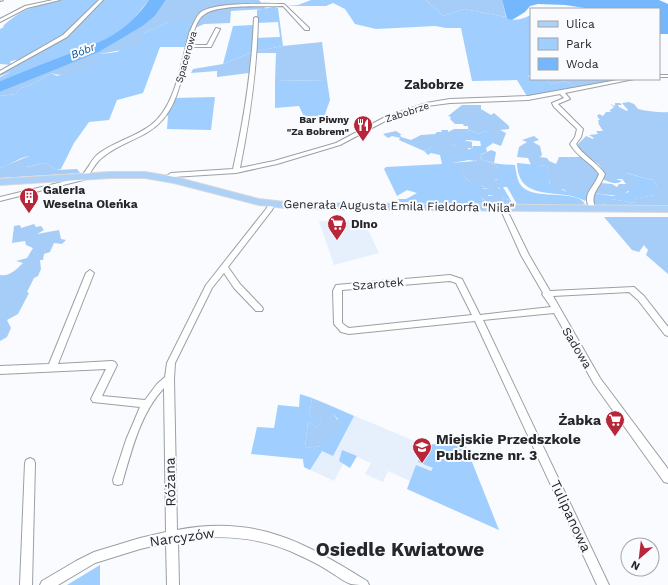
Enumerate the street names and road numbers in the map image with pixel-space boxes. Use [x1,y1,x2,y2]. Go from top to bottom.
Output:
street label: Spacerowa [173,30,199,84]
street label: Zabobrze [384,100,431,124]
street label: Generała Augusta Emila Fieldorfa "Nila" [283,197,515,215]
street label: Szarotek [352,275,404,293]
street label: Sadowa [559,325,595,371]
street label: Różana [162,457,178,507]
street label: Tulipanowa [547,478,595,554]
street label: Narcyzów [148,524,216,549]

